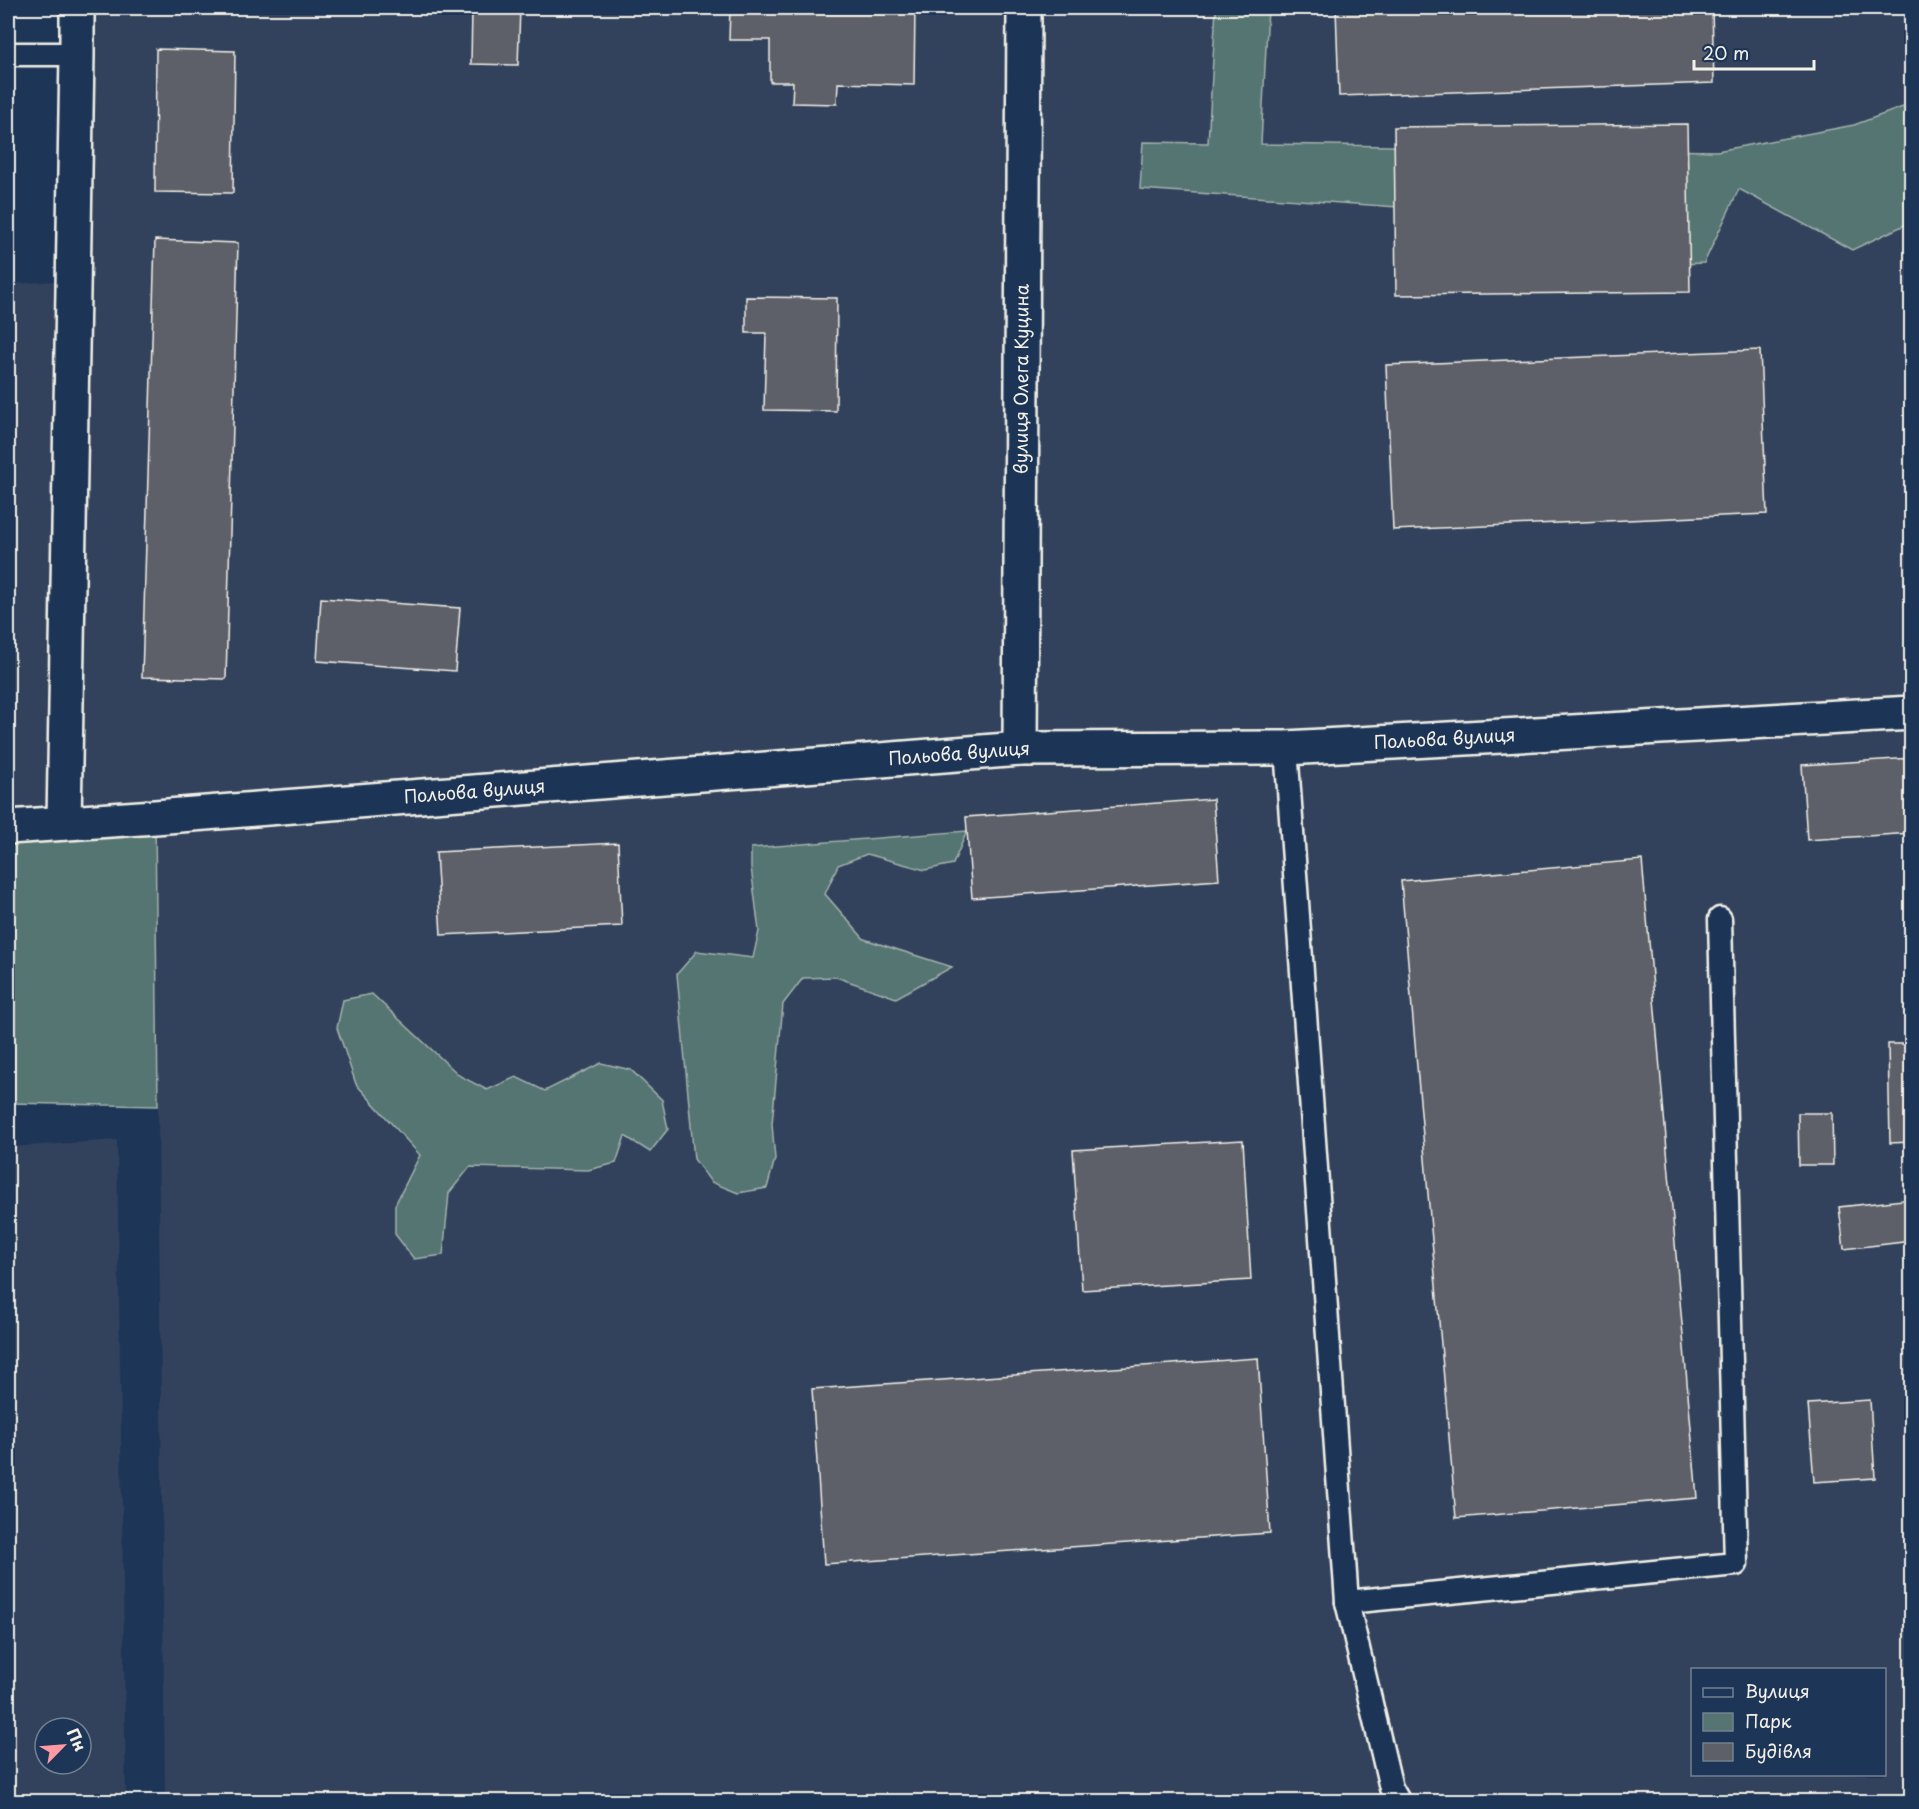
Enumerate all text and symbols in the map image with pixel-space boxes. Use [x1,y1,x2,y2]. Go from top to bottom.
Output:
scale bar [1694,33,1814,71]
text: 20 m [1703,39,1749,66]
street label: вулиця Олега Куцина [1006,283,1035,474]
street label: Польова вулиця [1373,720,1516,755]
street label: Польова вулиця [887,734,1030,771]
street label: Польова вулиця [403,771,546,809]
legend [1691,1668,1886,1776]
text: Вулиця [1745,1677,1810,1704]
text: Парк [1745,1707,1792,1734]
north arrow [33,1716,93,1776]
text: Пн [62,1724,93,1755]
text: Будівля [1745,1737,1812,1764]

